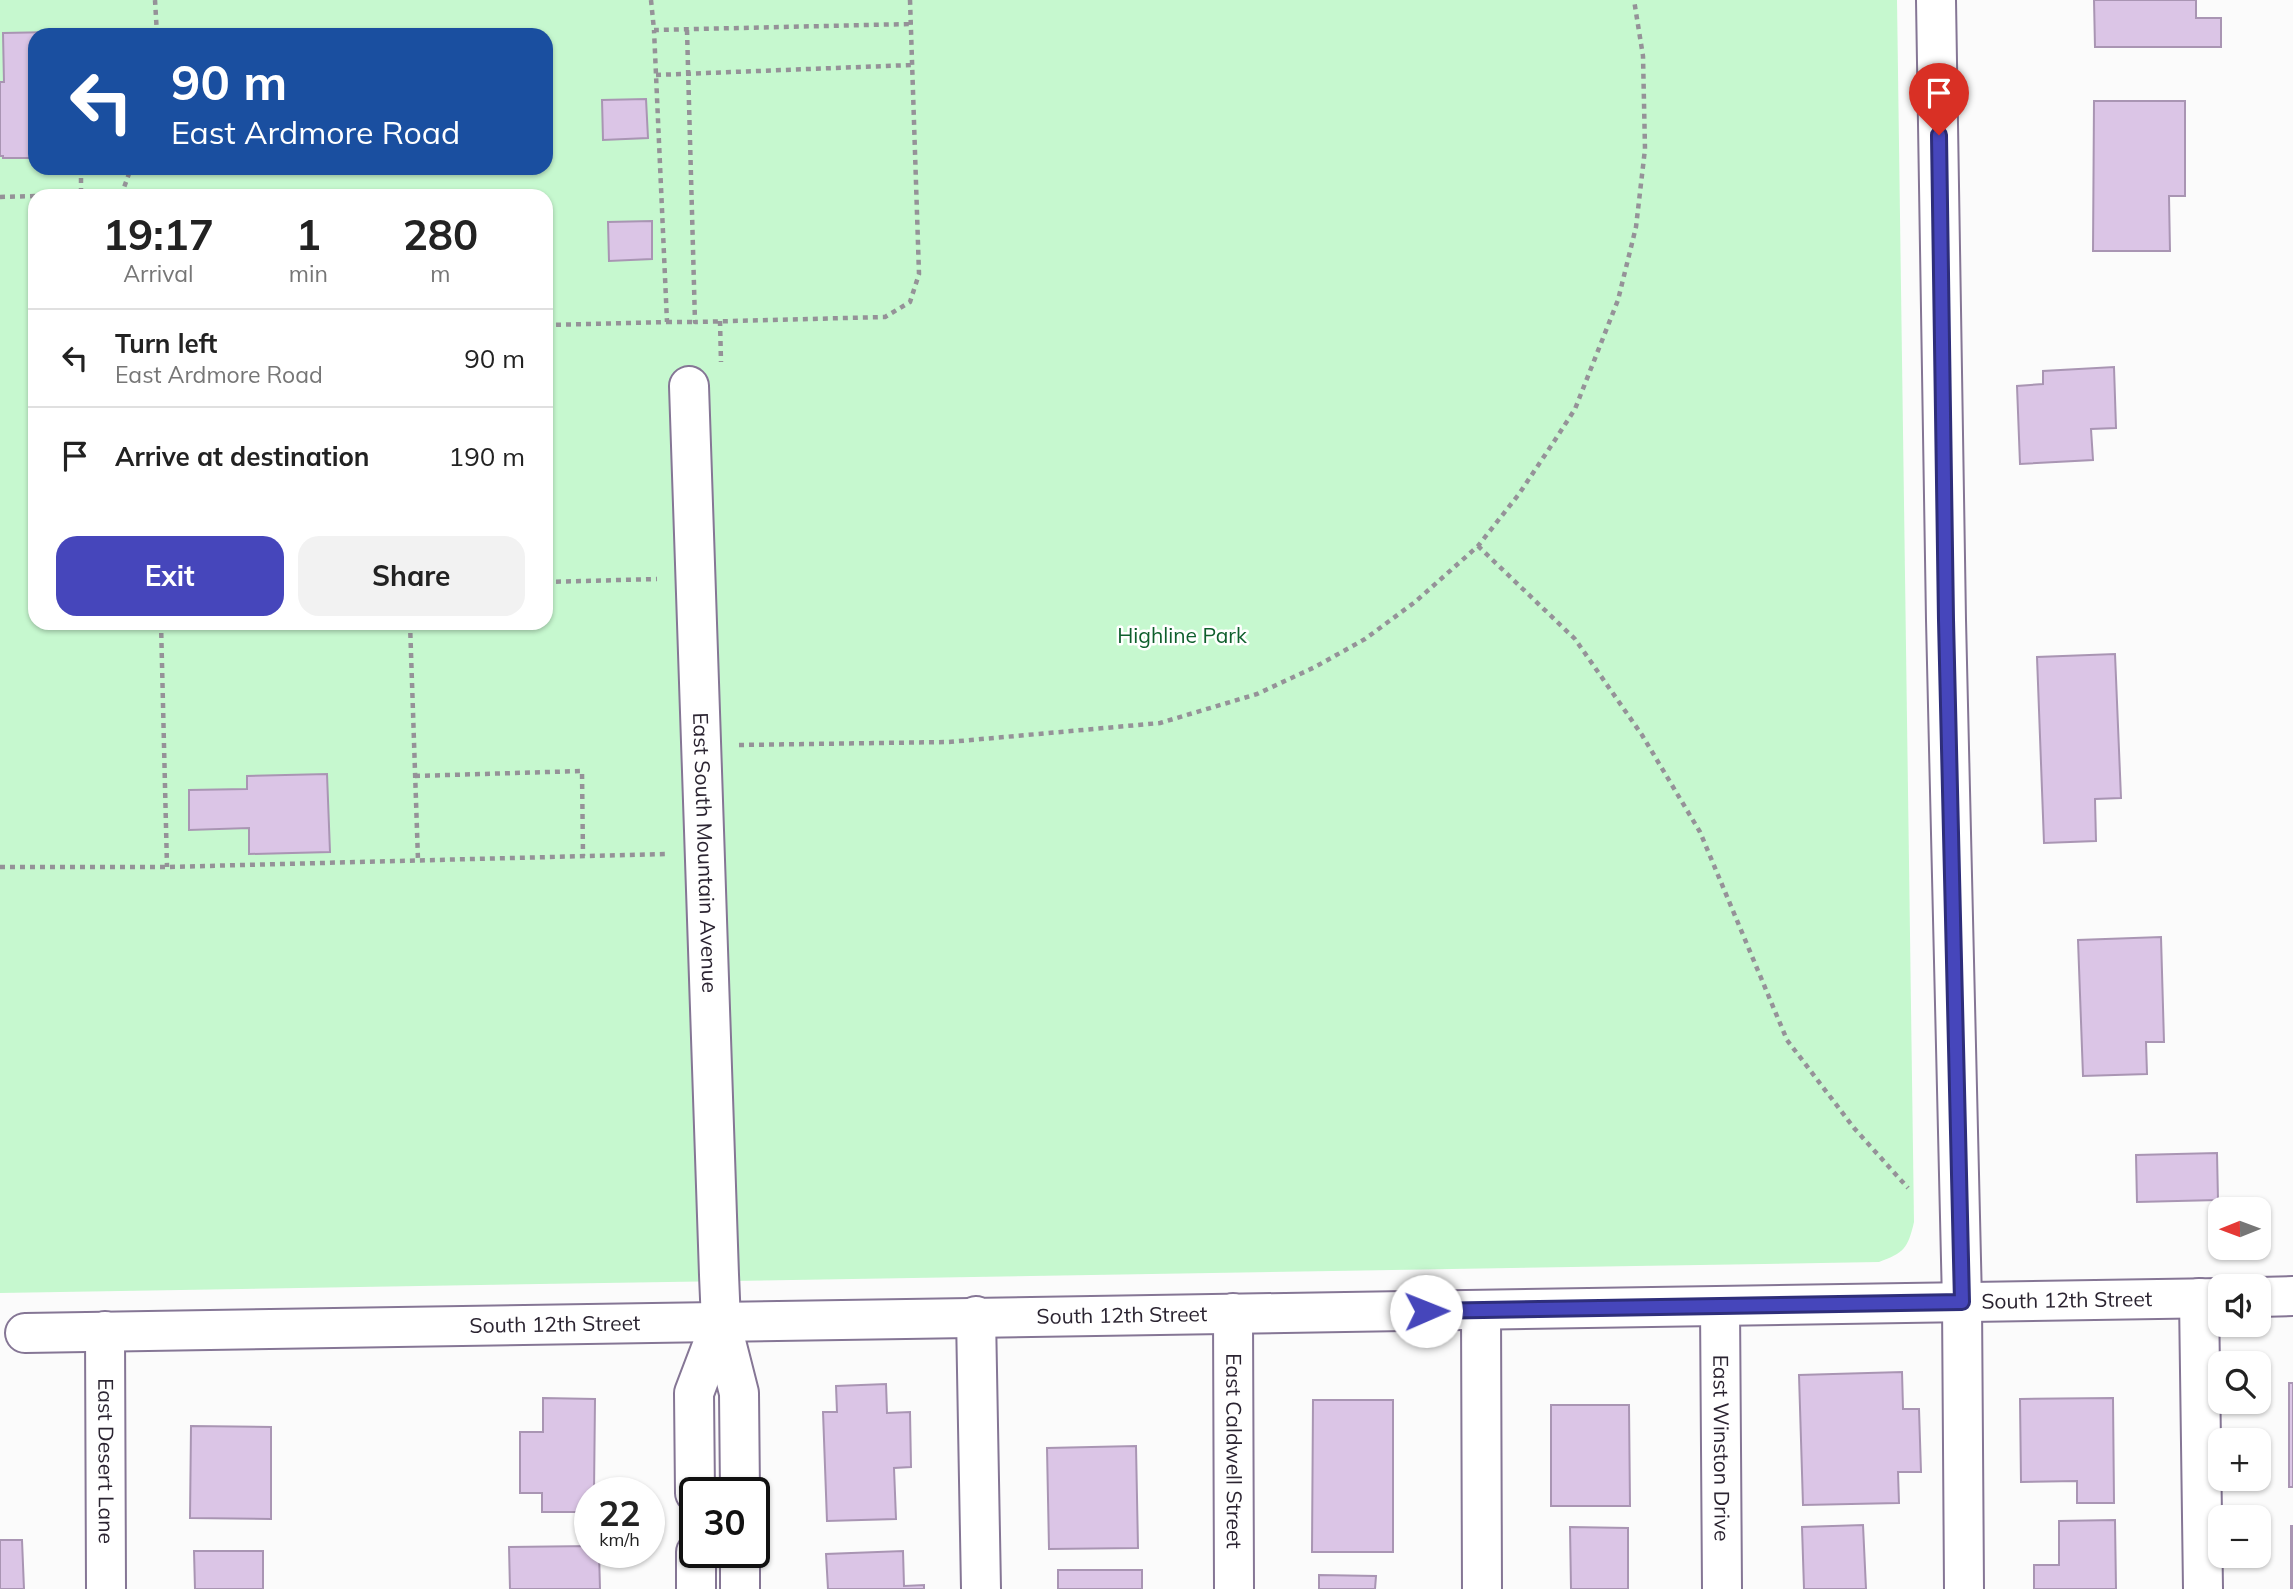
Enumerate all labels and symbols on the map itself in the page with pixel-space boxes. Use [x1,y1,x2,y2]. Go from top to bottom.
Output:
pin [1909,63,1969,135]
park label: Highline Park [1117,622,1247,648]
street label: East South Mountain Avenue [688,712,723,993]
north arrow [2208,1197,2272,1260]
position arrow [1389,1274,1463,1348]
street label: South 12th Street [1981,1285,2152,1314]
street label: South 12th Street [1036,1300,1207,1329]
street label: South 12th Street [469,1309,641,1338]
street label: East Caldwell Street [1221,1353,1248,1549]
street label: East Winston Drive [1708,1355,1736,1541]
street label: East Desert Lane [93,1378,120,1544]
speed limit sign: 30 [679,1477,770,1568]

